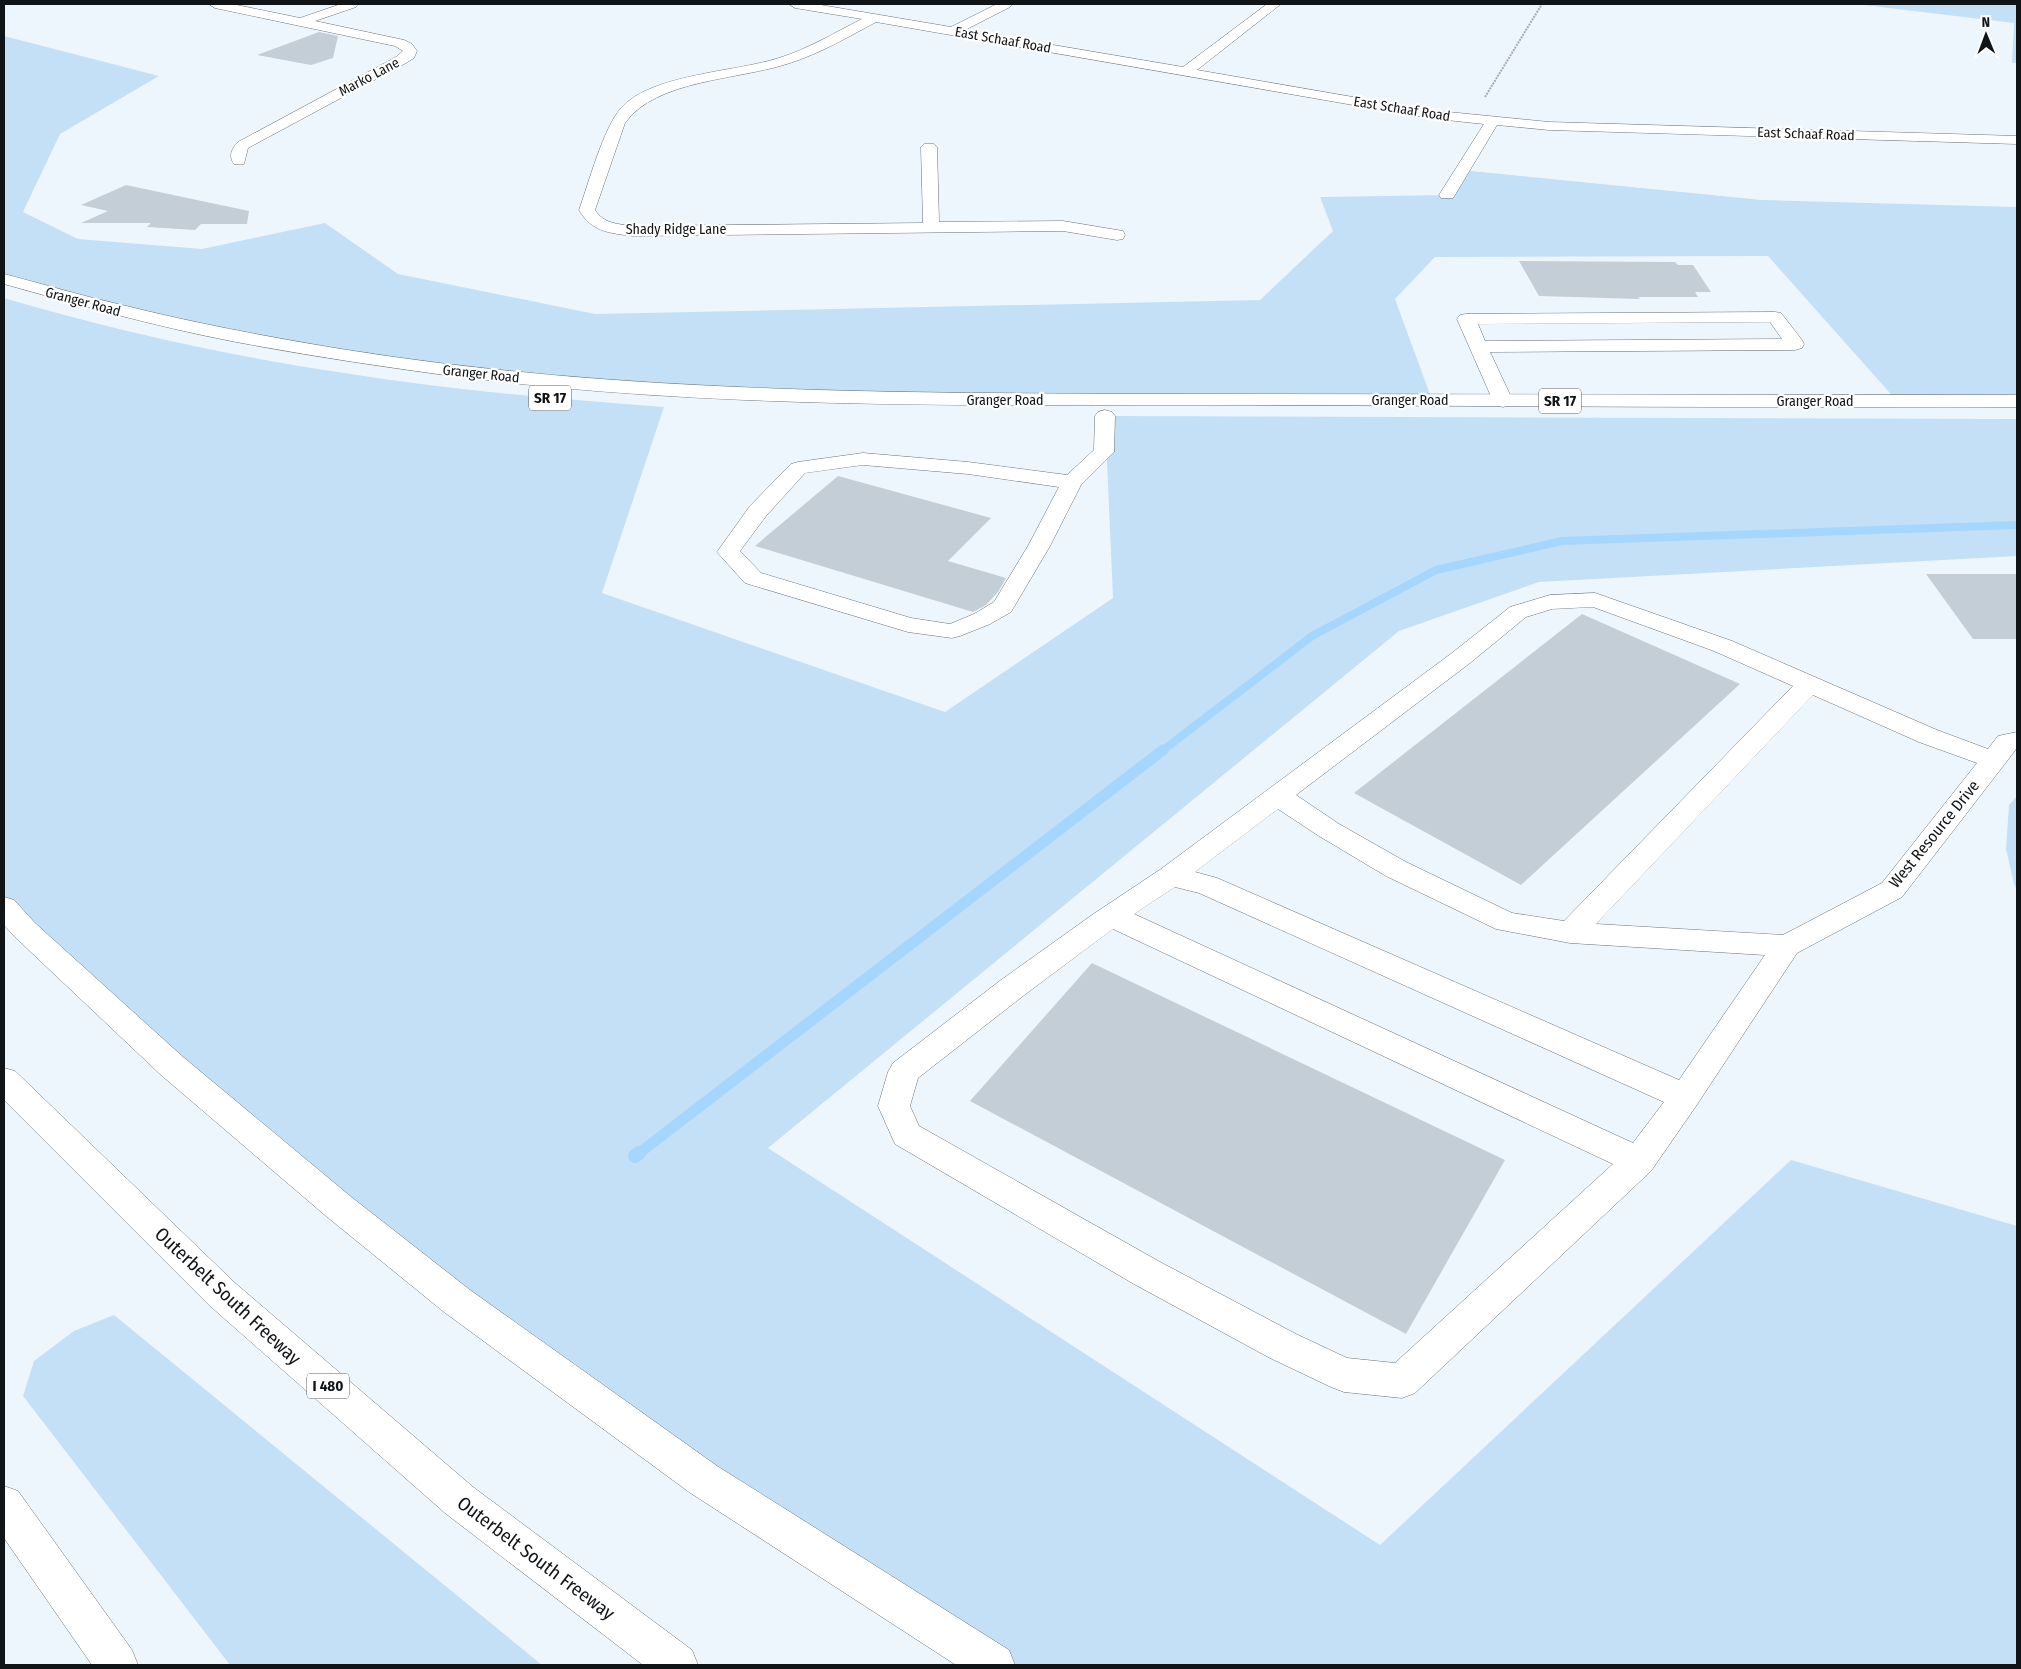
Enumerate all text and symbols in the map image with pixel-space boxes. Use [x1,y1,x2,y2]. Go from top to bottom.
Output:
north arrow [1961,10,2011,60]
text: N [1981,14,1990,31]
street label: East Schaaf Road [953,23,1053,57]
street label: Marko Lane [336,54,402,100]
street label: East Schaaf Road [1352,93,1452,125]
street label: East Schaaf Road [1757,124,1855,144]
street label: Shady Ridge Lane [626,221,726,238]
street label: Granger Road [44,284,122,320]
street label: Granger Road [442,362,520,386]
road number: SR 17 [529,386,571,410]
road number: SR 17 [1539,388,1581,414]
street label: Granger Road [966,392,1044,409]
street label: Granger Road [1371,392,1449,409]
street label: Granger Road [1776,393,1854,410]
street label: West Resource Drive [1885,776,1983,892]
street label: Outerbelt South Freeway [150,1222,306,1370]
road number: I 480 [307,1374,349,1398]
street label: Outerbelt South Freeway [453,1491,620,1625]

